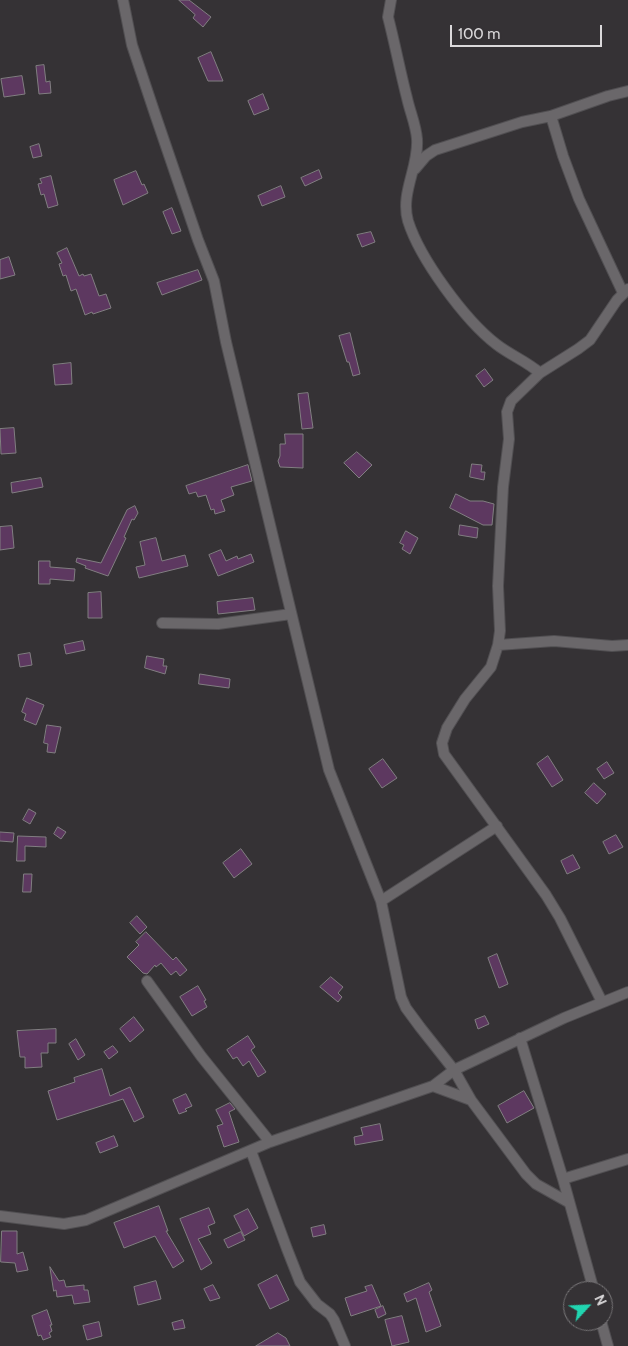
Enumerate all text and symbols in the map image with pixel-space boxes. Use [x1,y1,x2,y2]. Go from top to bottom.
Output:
scale bar [453,15,606,47]
text: 100 m [458,25,500,43]
north arrow [563,1281,613,1331]
text: N [590,1292,611,1308]

